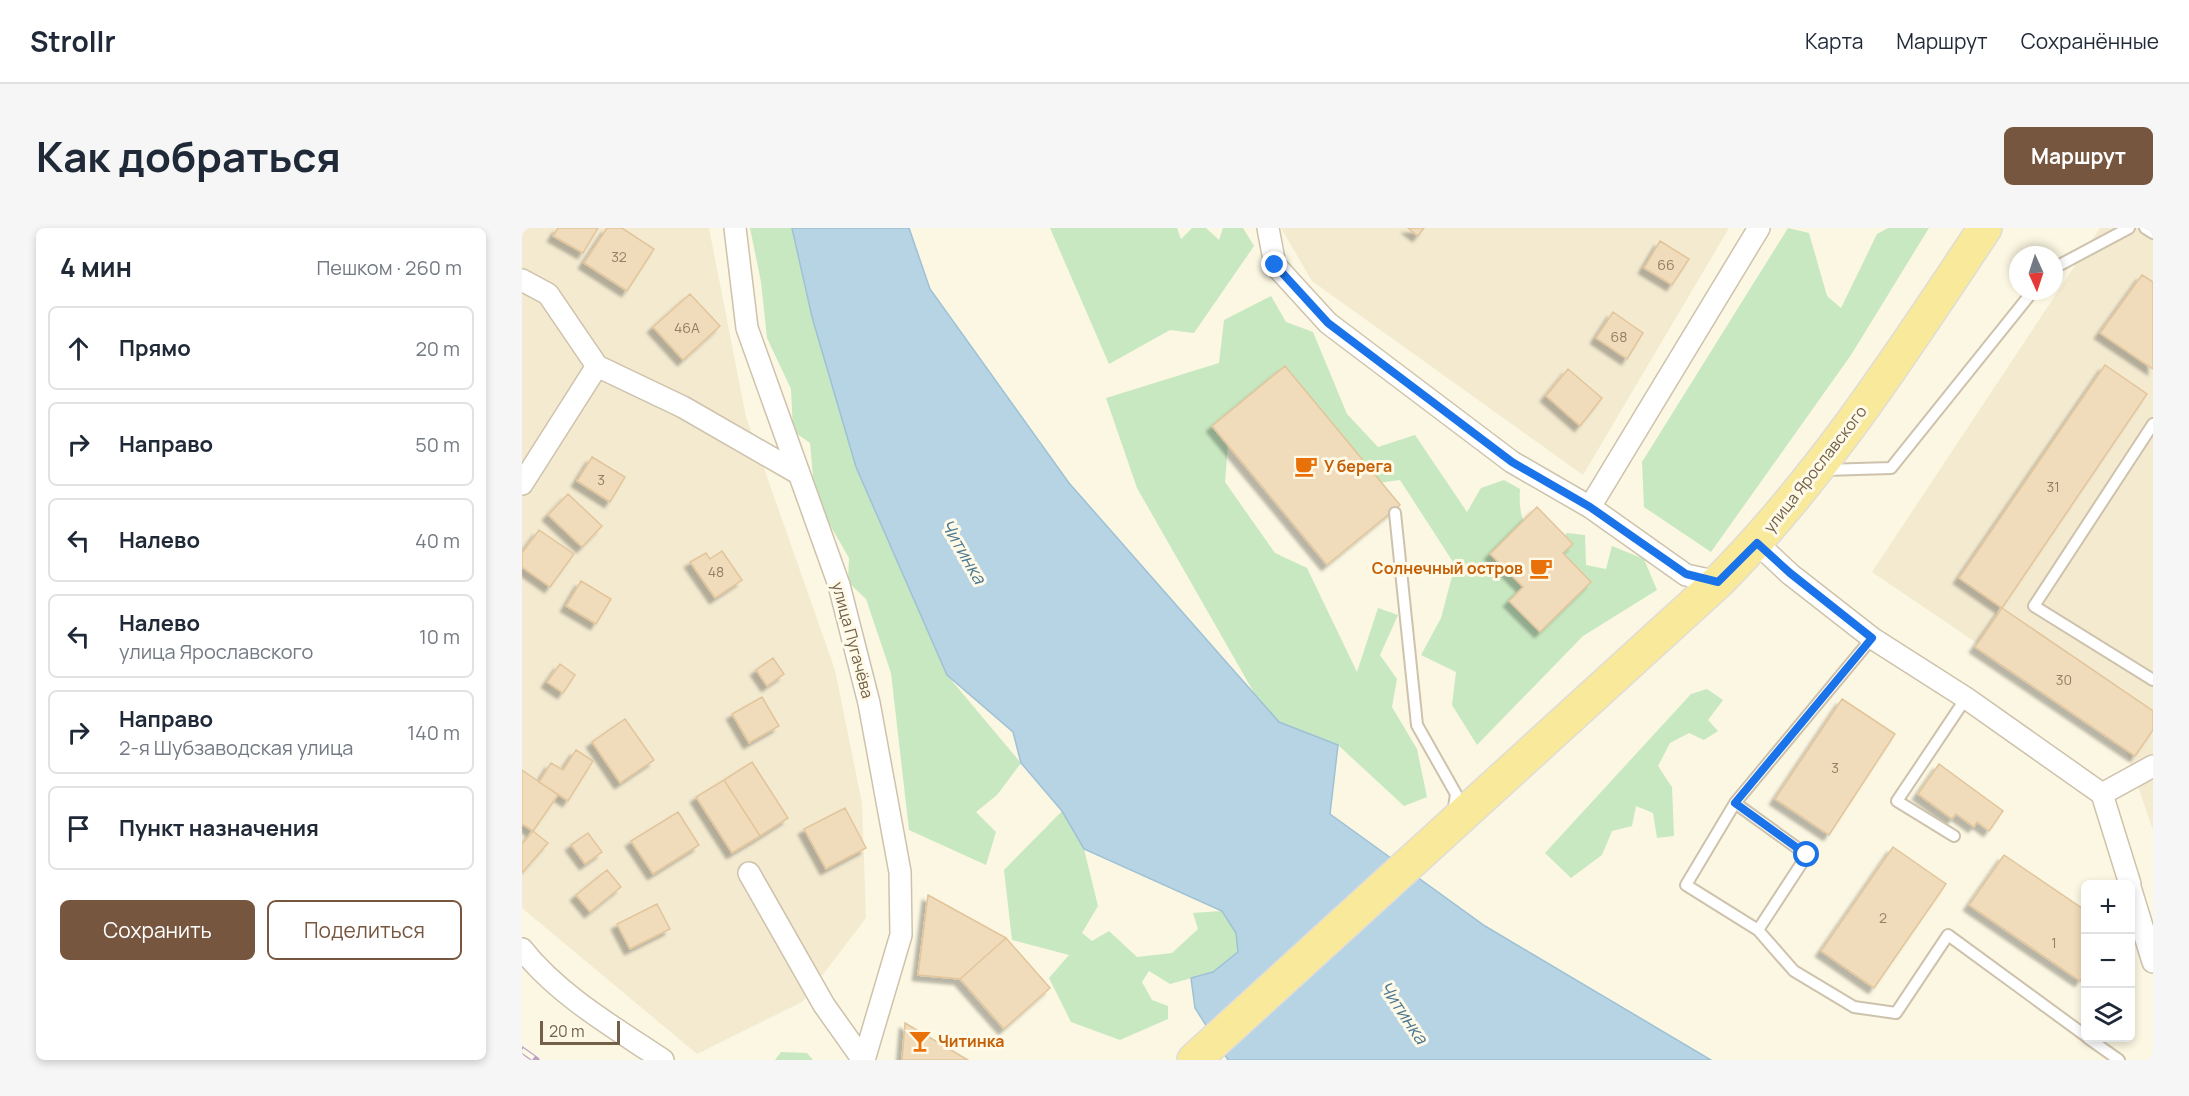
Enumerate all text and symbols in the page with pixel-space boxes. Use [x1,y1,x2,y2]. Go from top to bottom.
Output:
text: Strollr [30,22,116,60]
text: Карта [1805,27,1863,55]
text: Маршрут [1896,27,1988,55]
text: Сохранённые [2021,27,2159,55]
text: Как добраться [36,127,341,185]
button: Маршрут [2004,127,2153,185]
north arrow [2009,246,2063,300]
house number: 32 [611,247,627,266]
text: 4 мин [60,249,132,285]
route end [1261,251,1287,277]
text: Пешком · 260 m [316,254,462,281]
house number: 66 [1657,255,1675,274]
house number: 46А [674,318,700,337]
house number: 68 [1611,327,1627,346]
icon: ahead [62,332,95,365]
text: Прямо [119,333,191,363]
text: 20 m [415,335,460,362]
street label: улица Ярославского [1758,401,1872,537]
icon: right [62,428,95,461]
text: Направо [119,429,213,459]
text: 50 m [415,431,460,458]
cafe icon: У берега [1293,453,1319,479]
place label: У берега [1324,455,1392,477]
house number: 3 [597,470,605,489]
house number: 31 [2046,477,2060,496]
water label: Читинка [936,514,993,589]
icon: left [62,524,95,557]
text: Налево [119,525,200,555]
text: 40 m [415,527,460,554]
cafe icon: Солнечный остров [1528,555,1554,581]
place label: Солнечный остров [1372,557,1523,579]
house number: 48 [708,562,724,581]
street label: улица Пугачёва [827,579,879,701]
text: Налево [119,608,200,638]
icon: left [62,620,95,653]
text: 10 m [419,623,460,650]
text: улица Ярославского [119,638,313,665]
house number: 30 [2056,670,2072,689]
text: Направо [119,704,213,734]
icon: right [62,716,95,749]
text: 140 m [407,719,460,746]
text: 2-я Шубзаводская улица [119,734,353,761]
house number: 3 [1831,758,1839,777]
icon: arrive [62,812,95,845]
text: Пункт назначения [119,813,319,843]
route start [1793,841,1819,867]
map controls [2081,880,2135,1042]
button: + [2081,880,2135,934]
button: Сохранить [60,900,255,960]
button: Поделиться [267,900,462,960]
house number: 2 [1879,908,1887,927]
house number: 1 [2051,933,2057,952]
button: − [2081,934,2135,988]
water label: Читинка [1374,976,1434,1049]
button: layers [2081,988,2135,1042]
scale bar [540,1018,620,1046]
text: 20 m [549,1020,585,1042]
bar icon: Читинка [907,1028,933,1054]
place label: Читинка [938,1030,1005,1052]

